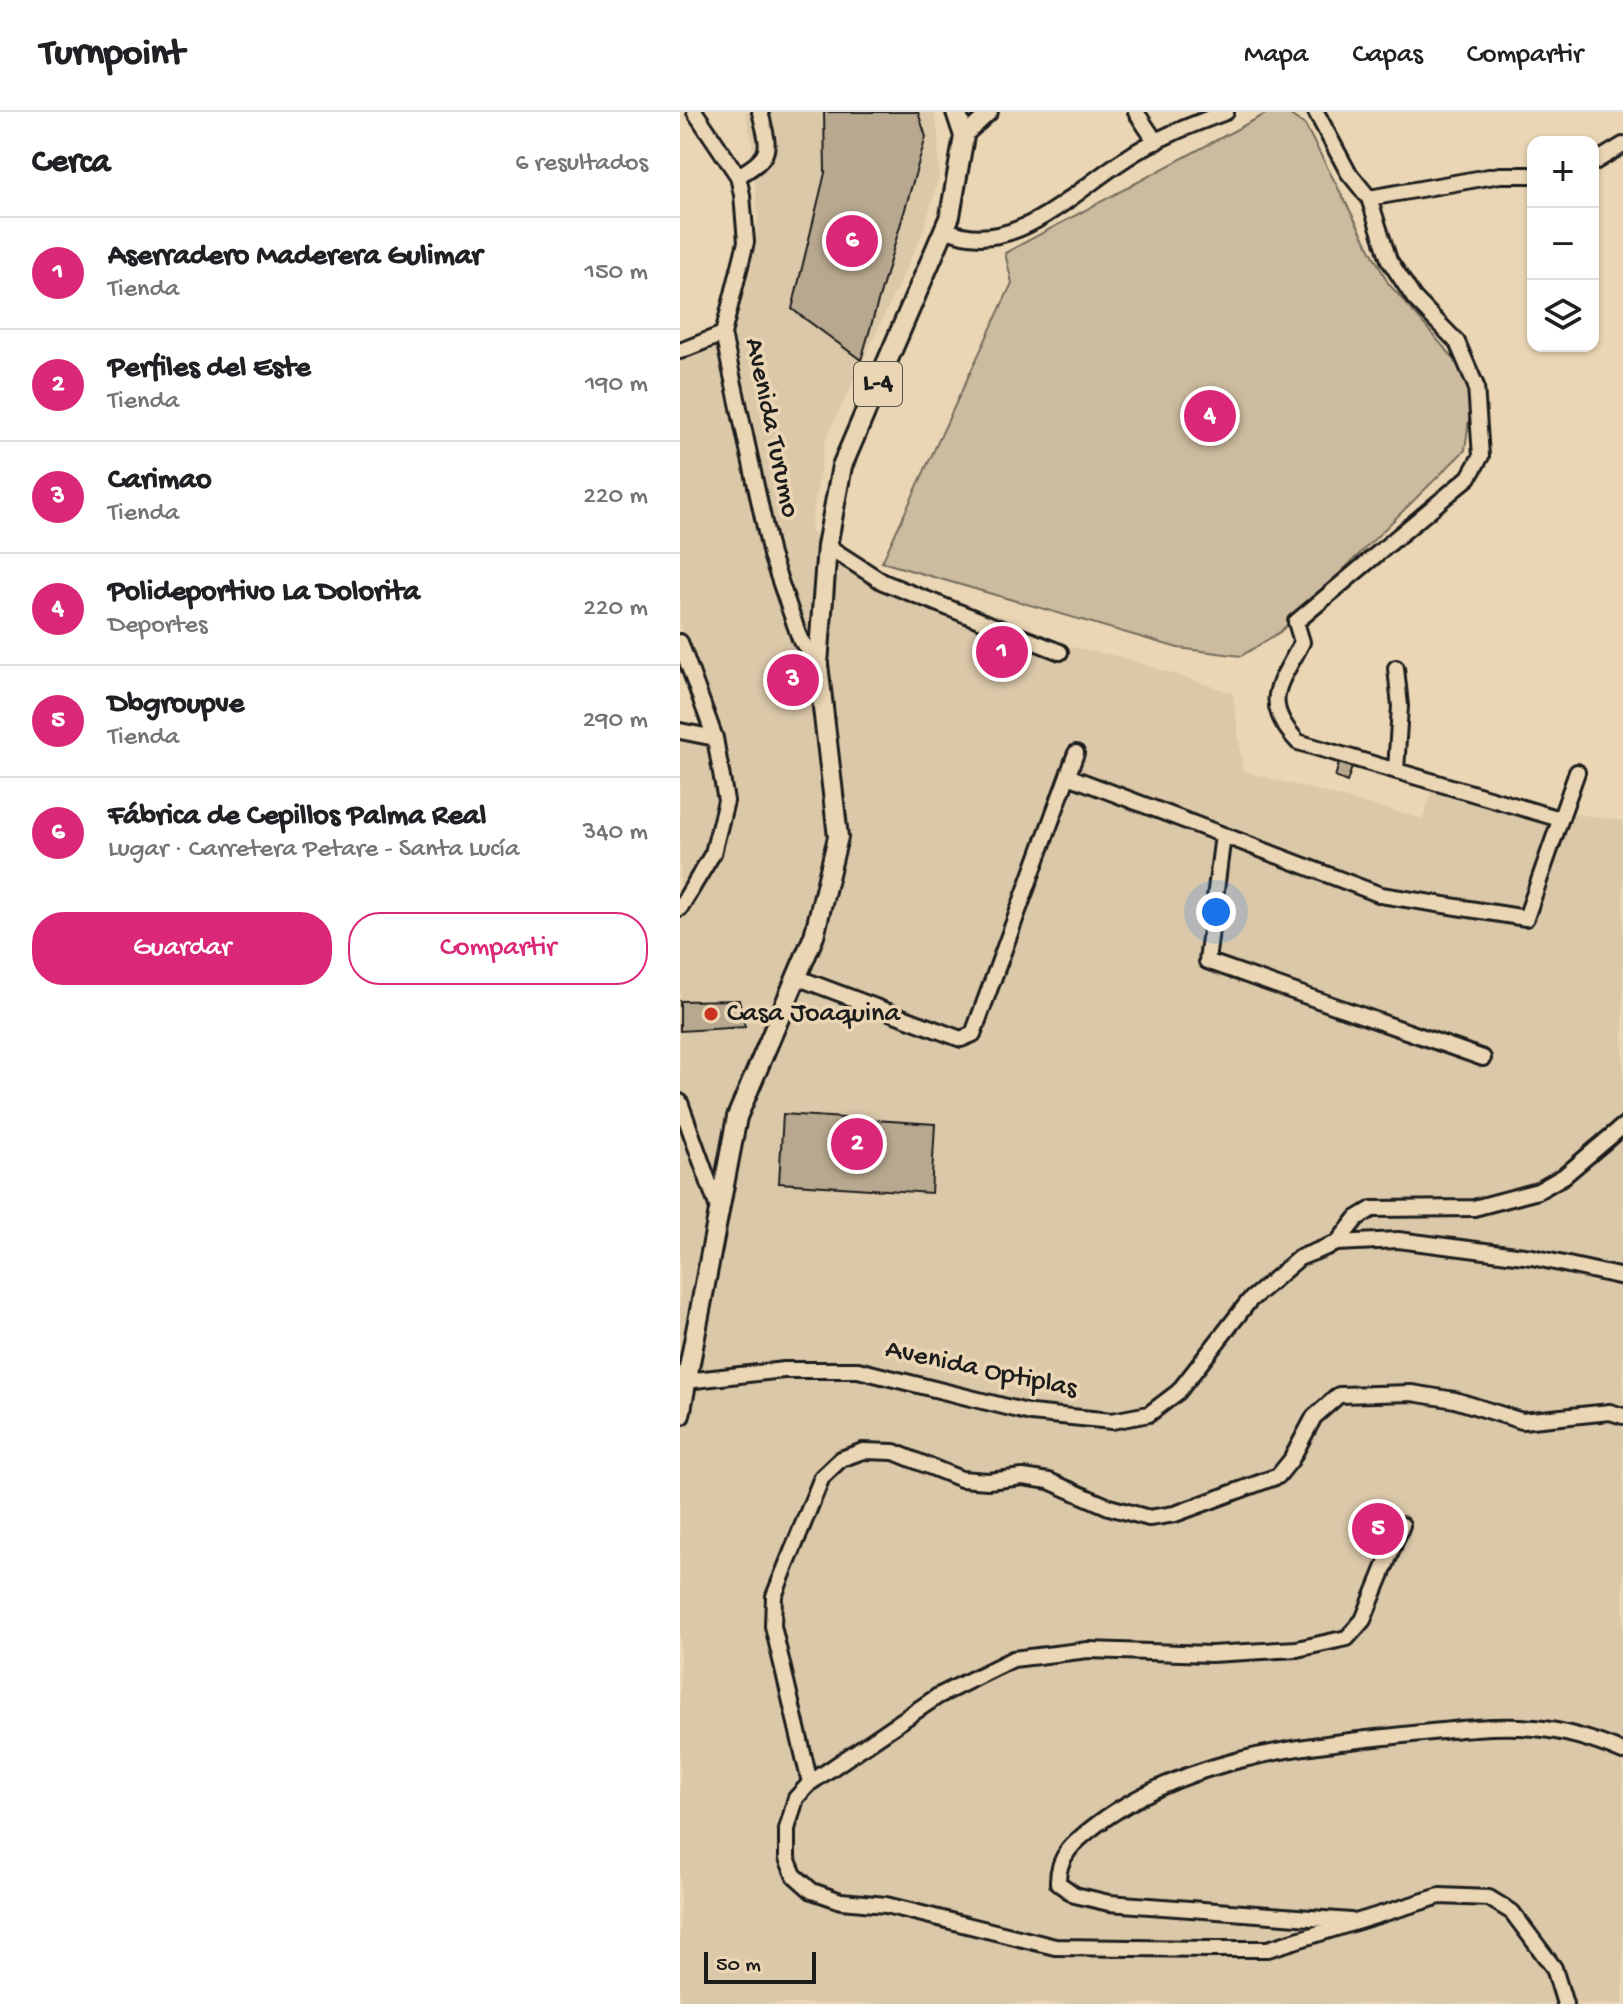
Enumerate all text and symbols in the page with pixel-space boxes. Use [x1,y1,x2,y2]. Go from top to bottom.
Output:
text: Turnpoint [40,33,184,77]
text: Mapa [1244,39,1308,72]
text: Capas [1352,39,1423,72]
text: Compartir [1467,39,1583,72]
map controls [1527,136,1599,352]
button: + [1527,136,1599,208]
text: Cerca [32,144,110,184]
text: 6 resultados [515,149,648,180]
button: − [1527,208,1599,280]
pin: 6 [826,211,878,271]
text: Aserradero Maderera Gulimar [108,240,482,275]
text: 1 [53,258,63,289]
text: 150 m [584,258,648,289]
text: Tienda [108,275,179,306]
button: layers [1527,280,1599,352]
street label: Avenida Turumo [736,335,806,521]
text: Perfiles del Este [108,352,311,387]
road number: L-4 [854,362,902,406]
text: 2 [52,370,64,401]
text: 190 m [585,370,648,401]
pin: 4 [1184,386,1236,446]
text: Tienda [108,387,179,418]
text: Carimao [108,464,212,499]
text: 3 [51,482,65,513]
text: 220 m [583,482,648,513]
text: Tienda [108,499,179,530]
text: Polideportivo La Dolorita [108,576,420,611]
text: 4 [52,594,64,625]
text: 220 m [583,594,648,625]
text: Deportes [108,611,207,642]
pin: 1 [976,622,1028,682]
pin: 3 [767,650,819,710]
text: Dbgroupve [108,688,244,723]
text: 5 [51,706,65,737]
text: 290 m [583,706,648,737]
text: Tienda [108,723,179,754]
text: Fábrica de Cepillos Palma Real [108,800,486,835]
text: 6 [51,818,65,849]
text: 340 m [583,818,648,849]
text: Lugar · Carretera Petare - Santa Lucía [108,835,519,866]
your location [1196,892,1236,932]
button: Guardar [32,912,332,985]
button: Compartir [348,912,648,985]
place label: Casa Joaquina [727,998,901,1031]
marker: Casa Joaquina [702,1005,720,1023]
pin: 2 [831,1114,883,1174]
street label: Avenida Optiplas [882,1334,1081,1407]
pin: 5 [1352,1499,1404,1559]
scale bar [704,1948,816,1984]
text: 50 m [716,1953,761,1979]

